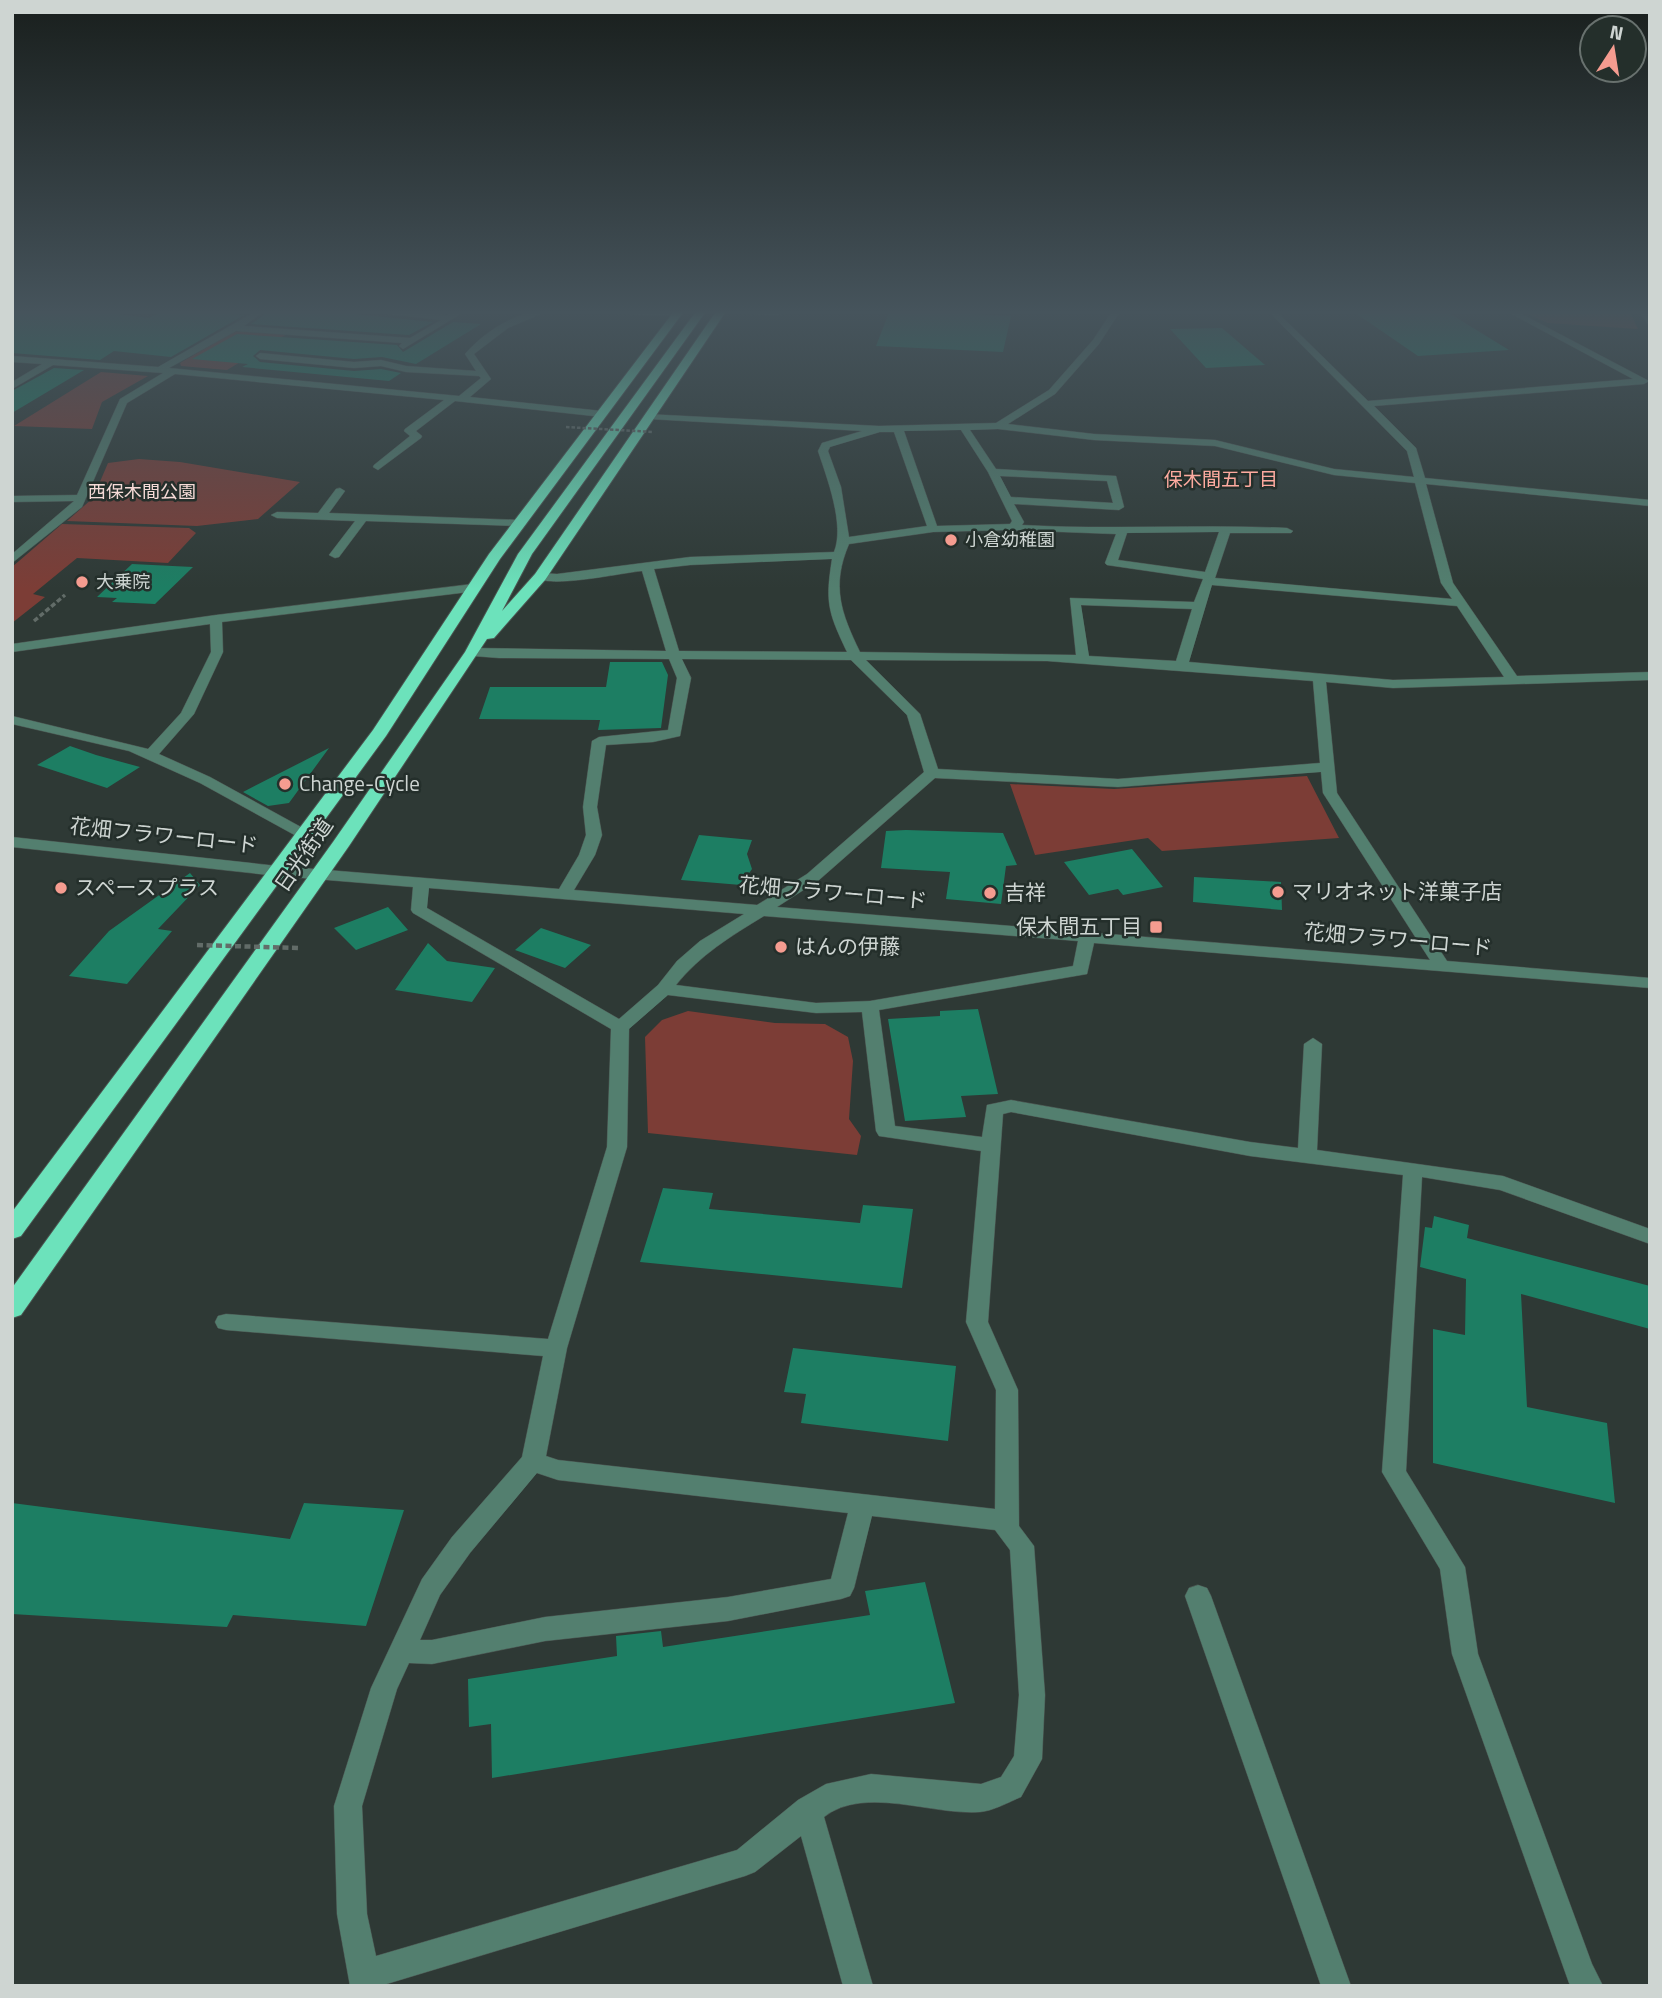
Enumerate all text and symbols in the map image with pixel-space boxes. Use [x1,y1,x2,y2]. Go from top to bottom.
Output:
north arrow [1578,14,1648,84]
text: N [1607,16,1626,47]
district label: 保木間五丁目 [1164,464,1278,493]
park label: 西保木間公園 [88,478,196,505]
place label: 小倉幼稚園 [965,526,1055,553]
marker: 小倉幼稚園 [943,532,959,548]
place label: 大乗院 [96,568,150,595]
marker: 大乗院 [74,574,90,590]
place label: Change-Cycle [299,767,420,799]
marker: Change-Cycle [277,776,293,792]
street label: 花畑フラワーロード [68,809,260,861]
street label: 日光街道 [266,811,340,898]
street label: 花畑フラワーロード [738,868,929,916]
place label: スペースプラス [75,871,219,903]
place label: マリオネット洋菓子店 [1292,875,1502,907]
place label: 吉祥 [1004,876,1046,908]
marker: スペースプラス [53,880,69,896]
marker: マリオネット洋菓子店 [1270,884,1286,900]
marker: 吉祥 [982,885,998,901]
place label: 保木間五丁目 [1016,910,1142,942]
street label: 花畑フラワーロード [1303,915,1494,963]
marker: 保木間五丁目 [1148,919,1164,935]
place label: はんの伊藤 [795,930,900,962]
marker: はんの伊藤 [773,939,789,955]

